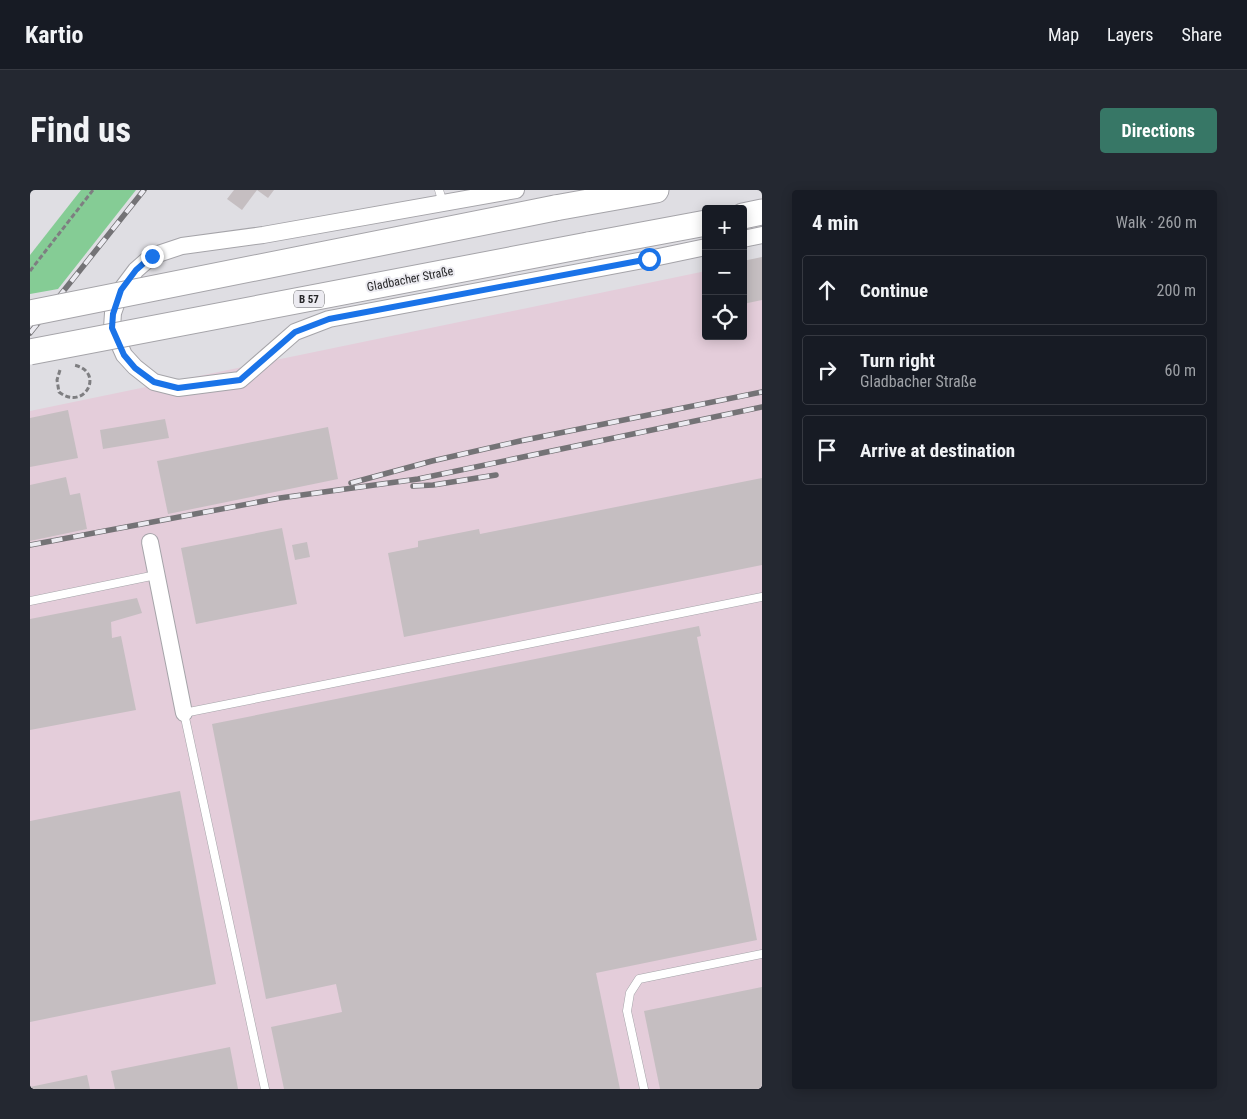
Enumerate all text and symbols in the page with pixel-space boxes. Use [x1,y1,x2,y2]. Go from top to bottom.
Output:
text: Kartio [25,21,83,49]
text: Map [1048,24,1079,45]
text: Layers [1107,24,1154,45]
text: Share [1182,24,1222,45]
button: Directions [1100,108,1217,153]
text: Find us [30,110,131,151]
map controls [702,205,747,340]
button: + [702,205,747,250]
text: 4 min [812,211,859,235]
text: Walk · 260 m [1116,213,1197,232]
route end [141,245,164,268]
route start [638,248,661,271]
button: − [702,250,747,295]
street label: Gladbacher Straße [366,264,455,294]
icon: ahead [813,276,841,304]
text: Continue [860,279,928,302]
text: 200 m [1157,281,1196,300]
road number: B 57 [294,290,324,308]
button: locate [702,295,747,340]
text: Turn right [860,349,935,372]
icon: right [813,356,841,384]
text: 60 m [1164,361,1196,380]
text: Gladbacher Straße [860,372,977,391]
icon: arrive [813,436,841,464]
text: Arrive at destination [860,439,1015,462]

